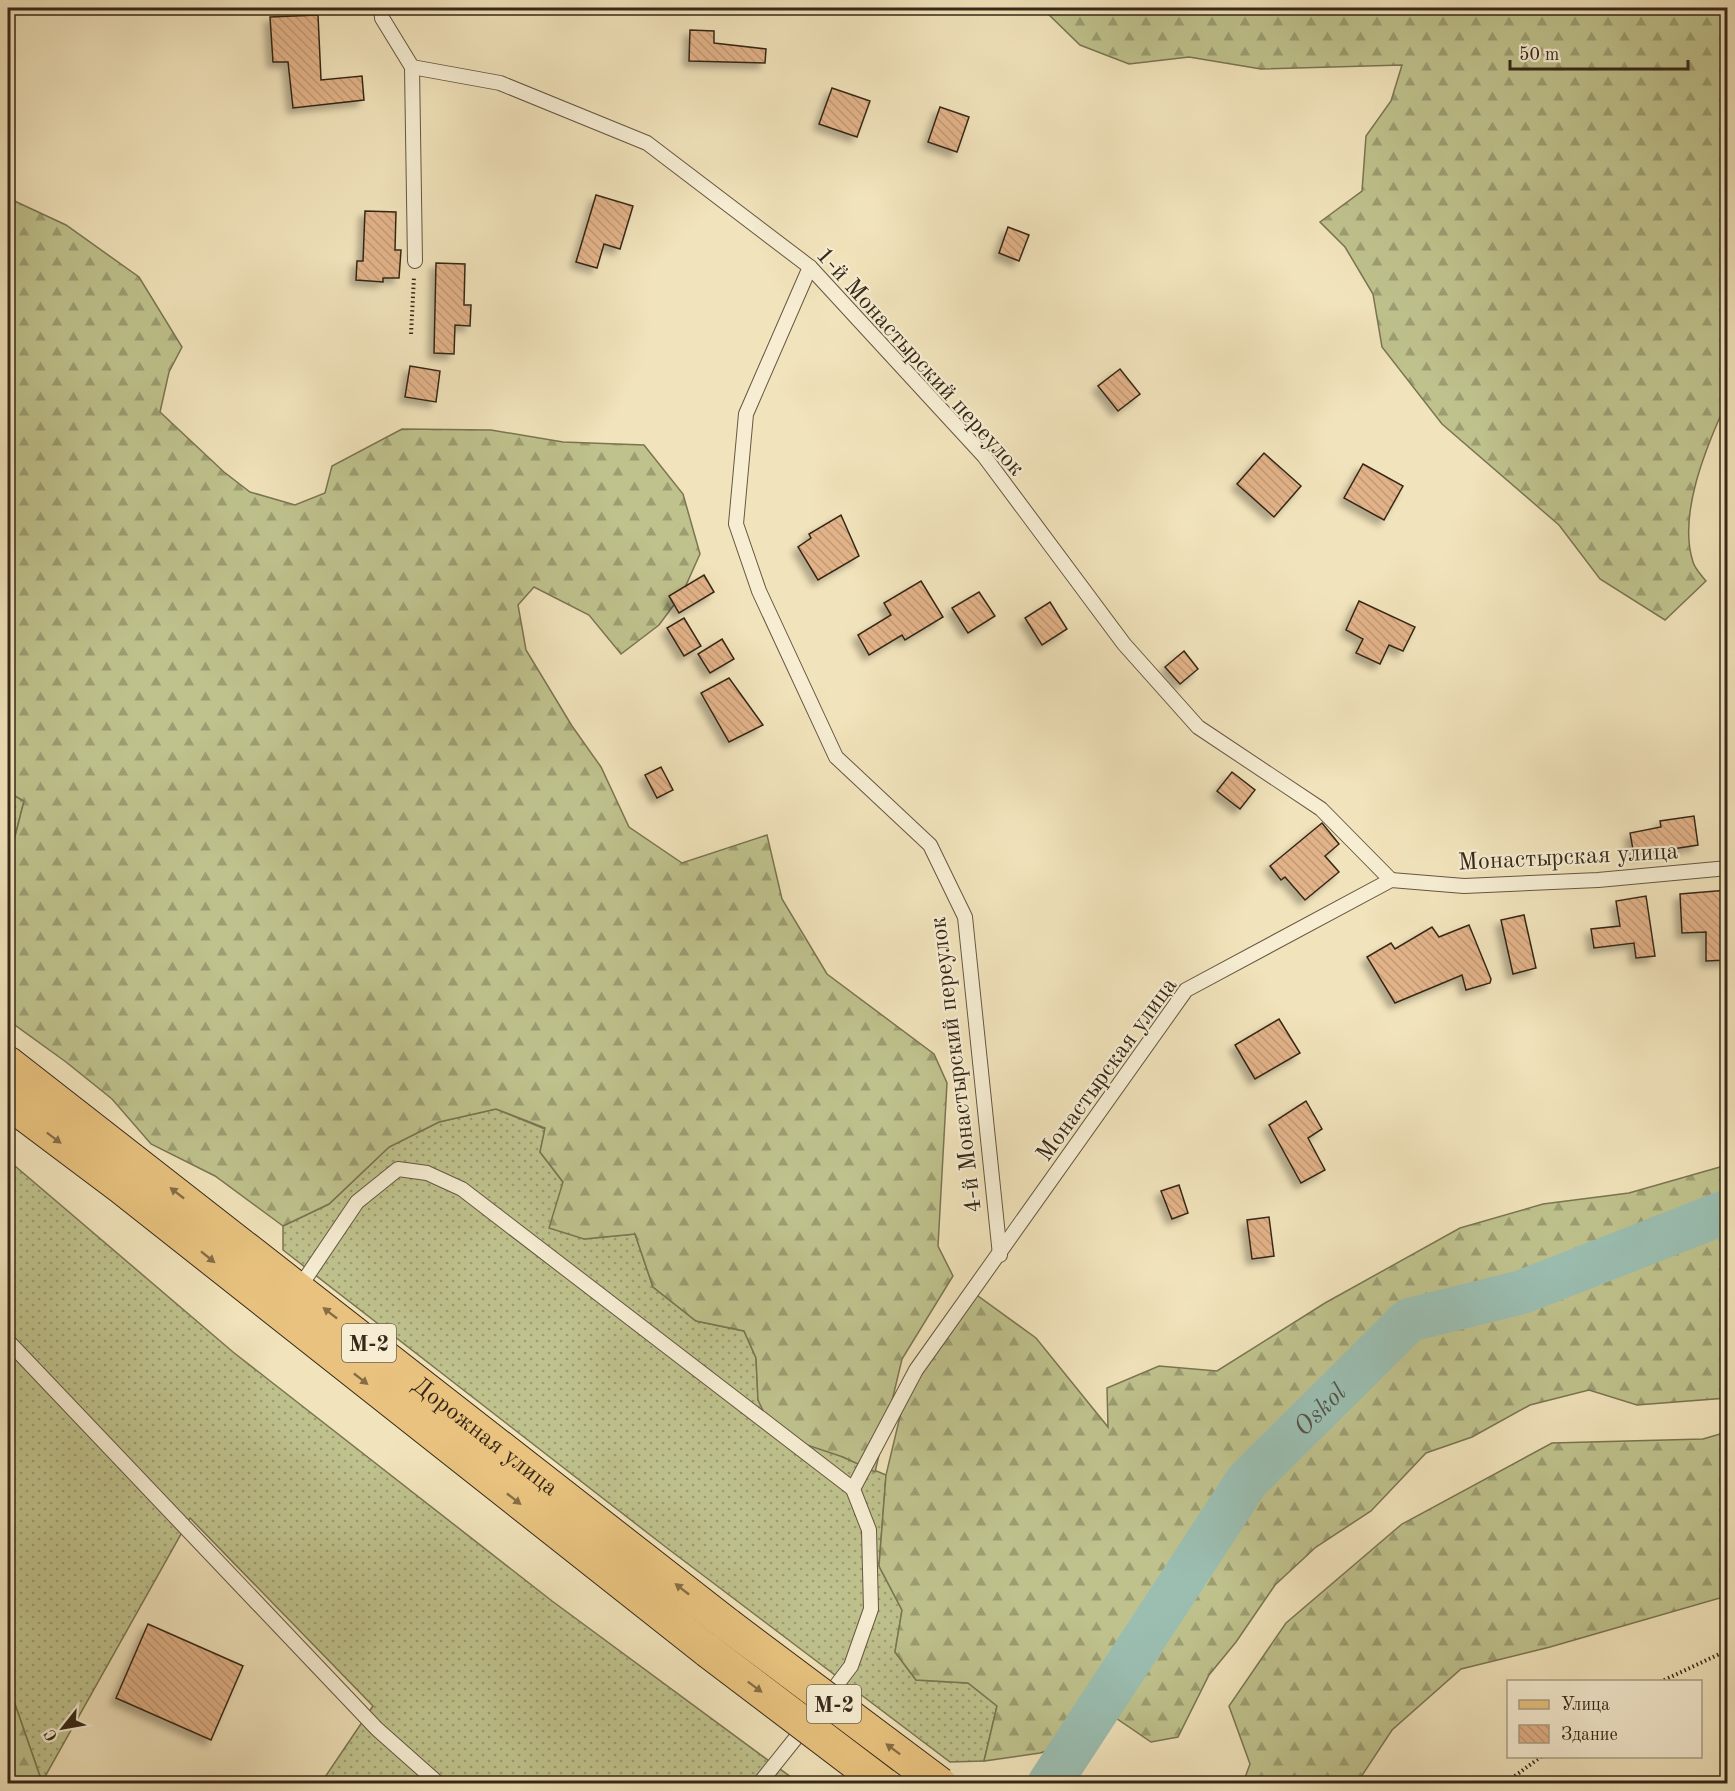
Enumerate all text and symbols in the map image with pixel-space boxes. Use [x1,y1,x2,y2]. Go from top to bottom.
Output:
scale bar [1510,33,1688,71]
text: 50 m [1519,46,1559,64]
street label: 1-й Монастырский переулок [811,243,1028,481]
street label: Монастырская улица [1457,840,1679,876]
street label: 4-й Монастырский переулок [927,915,987,1214]
street label: Монастырская улица [1033,974,1182,1167]
one-way arrow [47,1131,62,1143]
one-way arrow [169,1186,185,1199]
one-way arrow [200,1251,216,1264]
one-way arrow [323,1307,338,1319]
road number: М-2 [342,1324,396,1362]
one-way arrow [353,1372,368,1384]
street label: Дорожная улица [407,1374,562,1501]
water label: Oskol [1290,1379,1352,1441]
one-way arrow [506,1493,522,1506]
one-way arrow [674,1583,690,1596]
one-way arrow [747,1680,762,1692]
legend [1507,1680,1702,1758]
road number: М-2 [807,1685,861,1723]
text: Улица [1561,1696,1610,1714]
north arrow [33,1698,93,1758]
text: С [42,1726,61,1743]
text: Здание [1561,1726,1618,1744]
one-way arrow [885,1743,900,1755]

